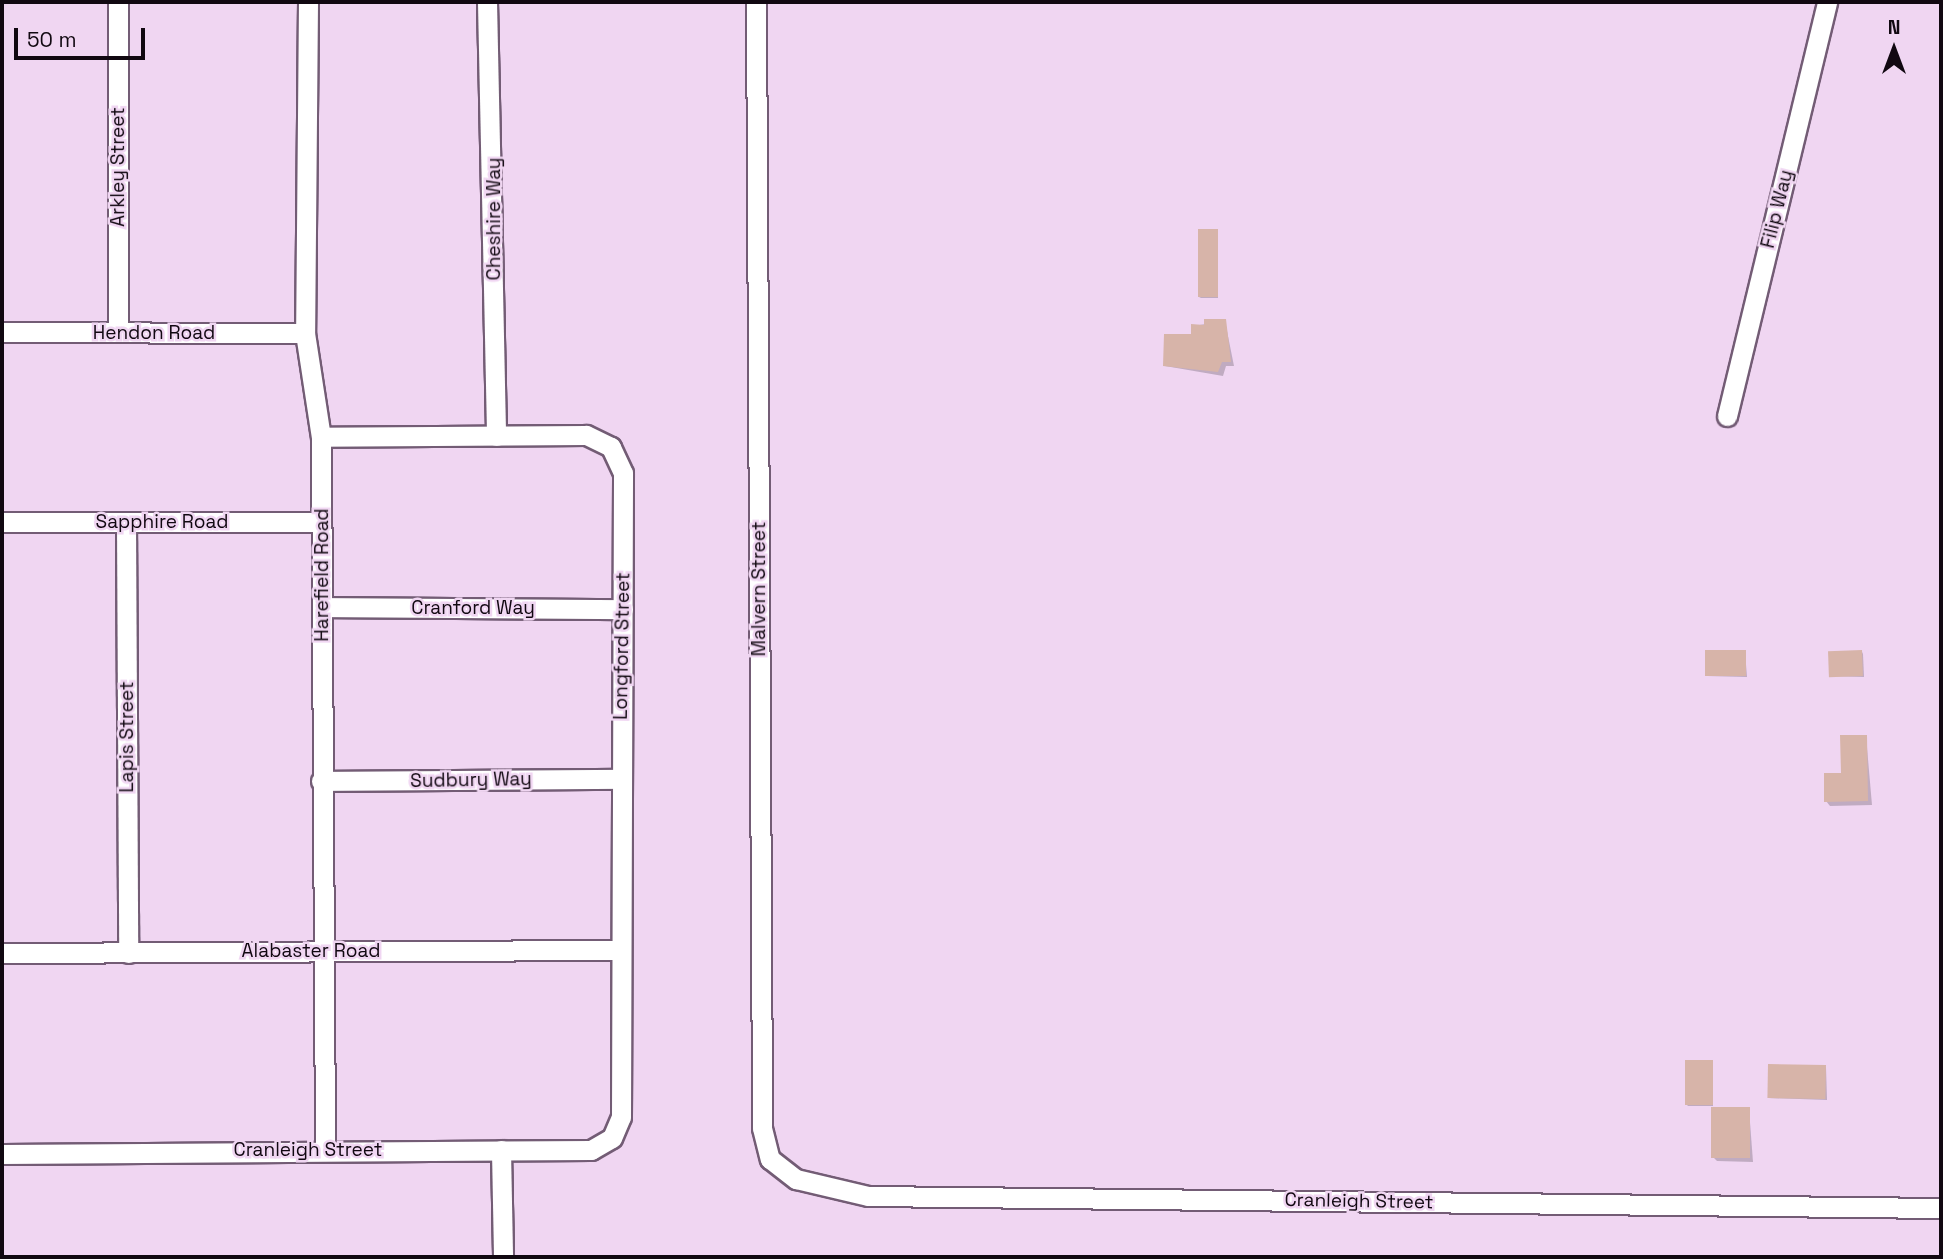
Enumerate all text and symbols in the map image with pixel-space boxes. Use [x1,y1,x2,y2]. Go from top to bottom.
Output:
scale bar [18,14,149,58]
north arrow [1859,14,1929,84]
text: N [1888,15,1900,40]
text: 50 m [27,26,77,53]
street label: Arkley Street [107,107,129,227]
street label: Cheshire Way [483,157,505,281]
street label: Filip Way [1756,167,1798,251]
street label: Hendon Road [93,322,215,344]
street label: Harefield Road [311,508,333,642]
street label: Sapphire Road [96,511,228,533]
street label: Malvern Street [748,522,770,656]
street label: Longford Street [609,572,635,720]
street label: Cranford Way [411,597,535,619]
street label: Lapis Street [116,681,138,793]
street label: Sudbury Way [410,768,532,792]
street label: Alabaster Road [242,940,380,962]
street label: Cranleigh Street [234,1139,382,1161]
street label: Cranleigh Street [1284,1188,1434,1214]

